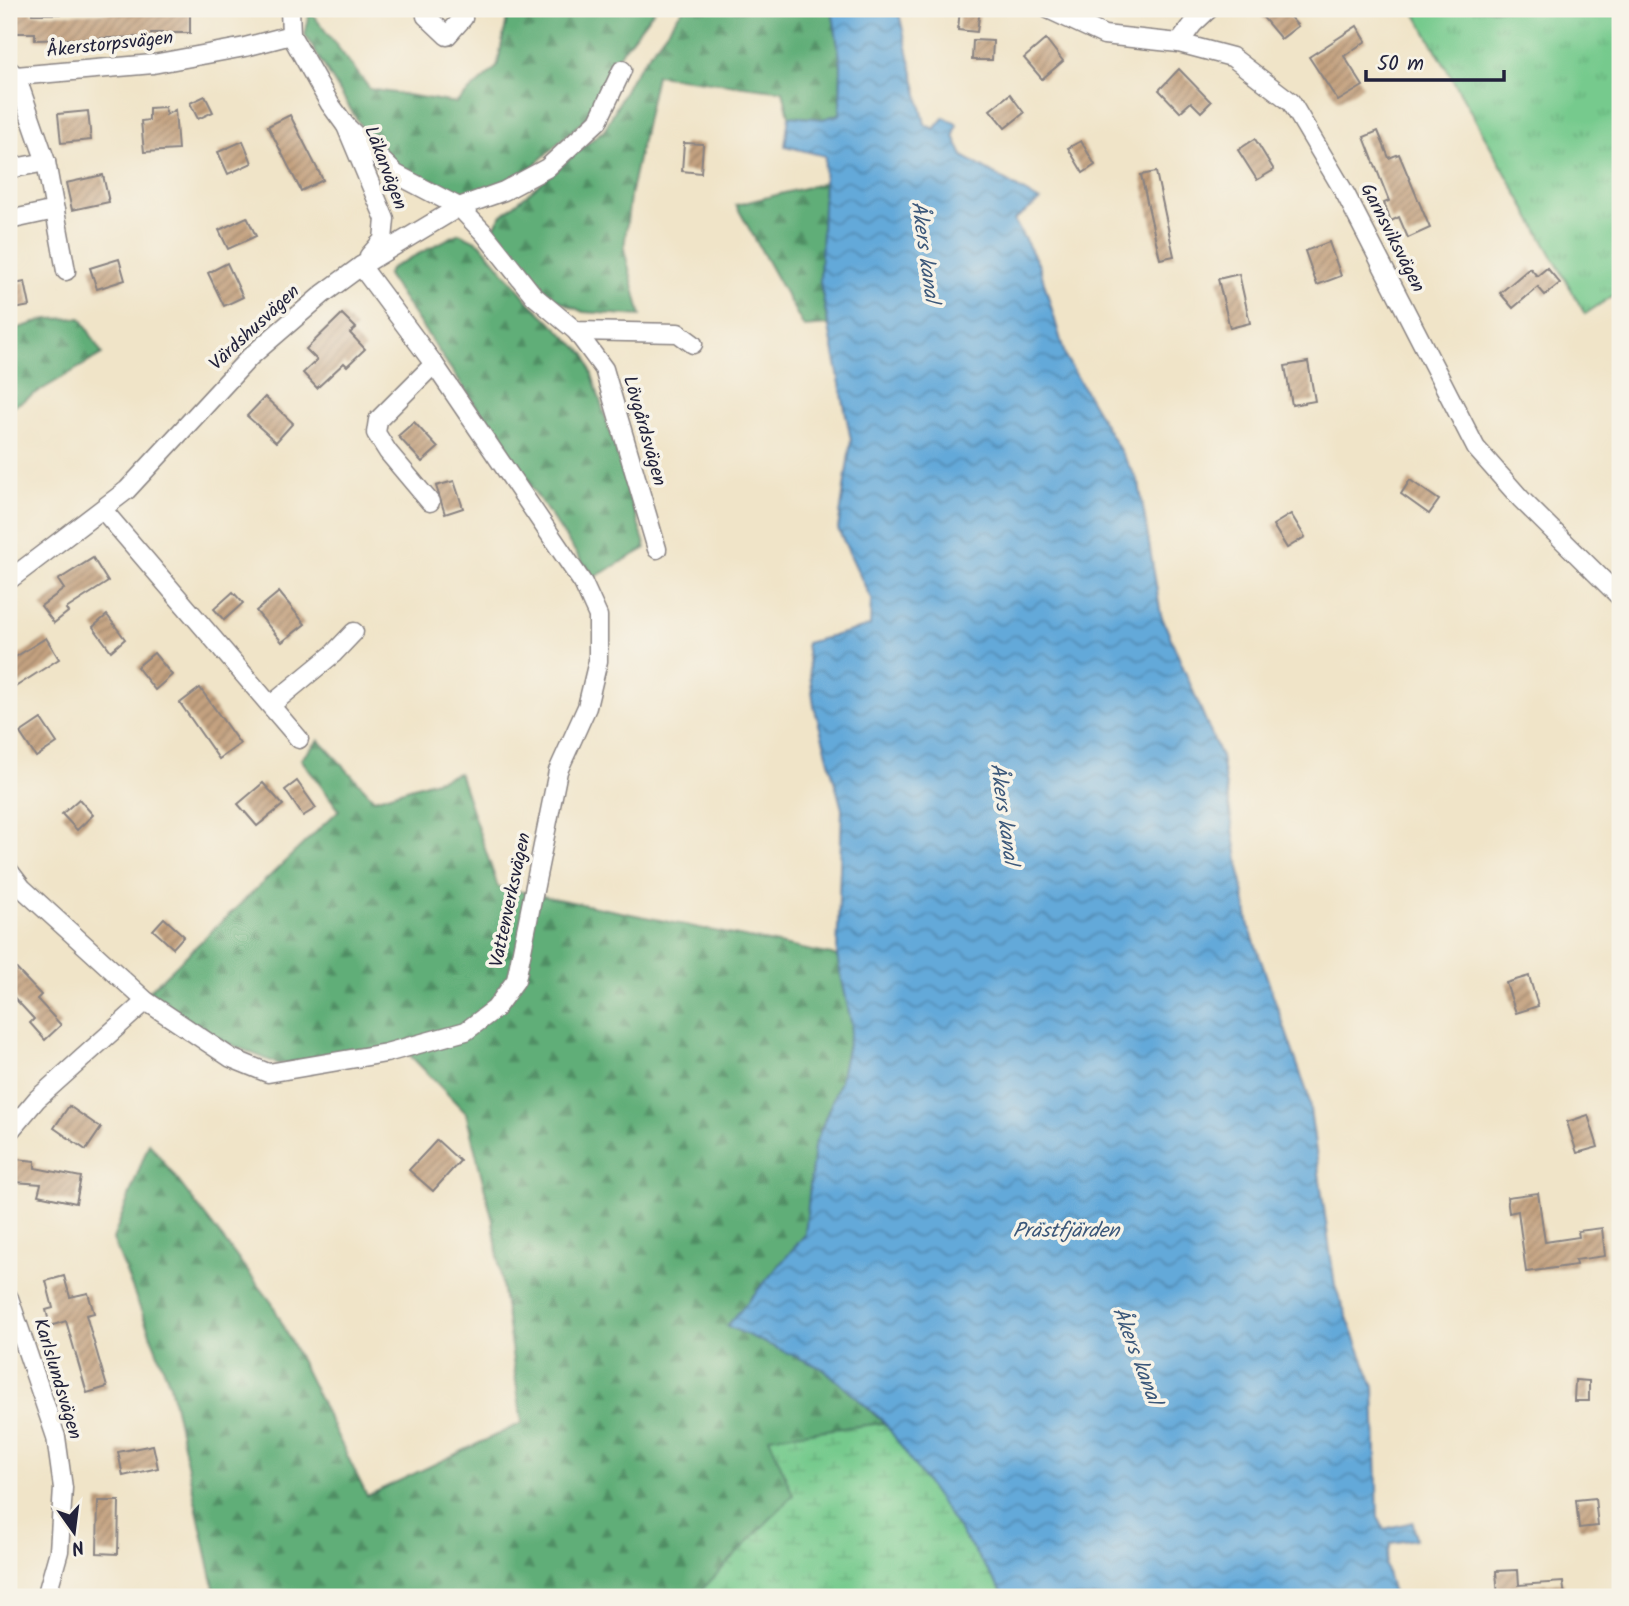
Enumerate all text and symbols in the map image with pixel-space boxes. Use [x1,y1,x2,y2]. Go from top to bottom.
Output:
street label: Åkerstorpsvägen [45,23,175,67]
scale bar [1366,38,1505,82]
text: 50 m [1377,48,1424,81]
street label: Läkarvägen [355,121,415,215]
street label: Garnsviksvägen [1352,178,1432,298]
water label: Åkers kanal [901,199,948,309]
street label: Värdshusvägen [203,278,307,378]
street label: Lövgårdsvägen [614,372,674,490]
water label: Åkers kanal [980,761,1027,871]
street label: Vattenverksvägen [482,830,540,970]
water label: Prästfjärden [1013,1215,1121,1248]
water label: Åkers kanal [1102,1302,1171,1413]
street label: Karlslundsvägen [24,1315,90,1443]
north arrow [38,1498,108,1568]
text: N [68,1531,87,1563]

